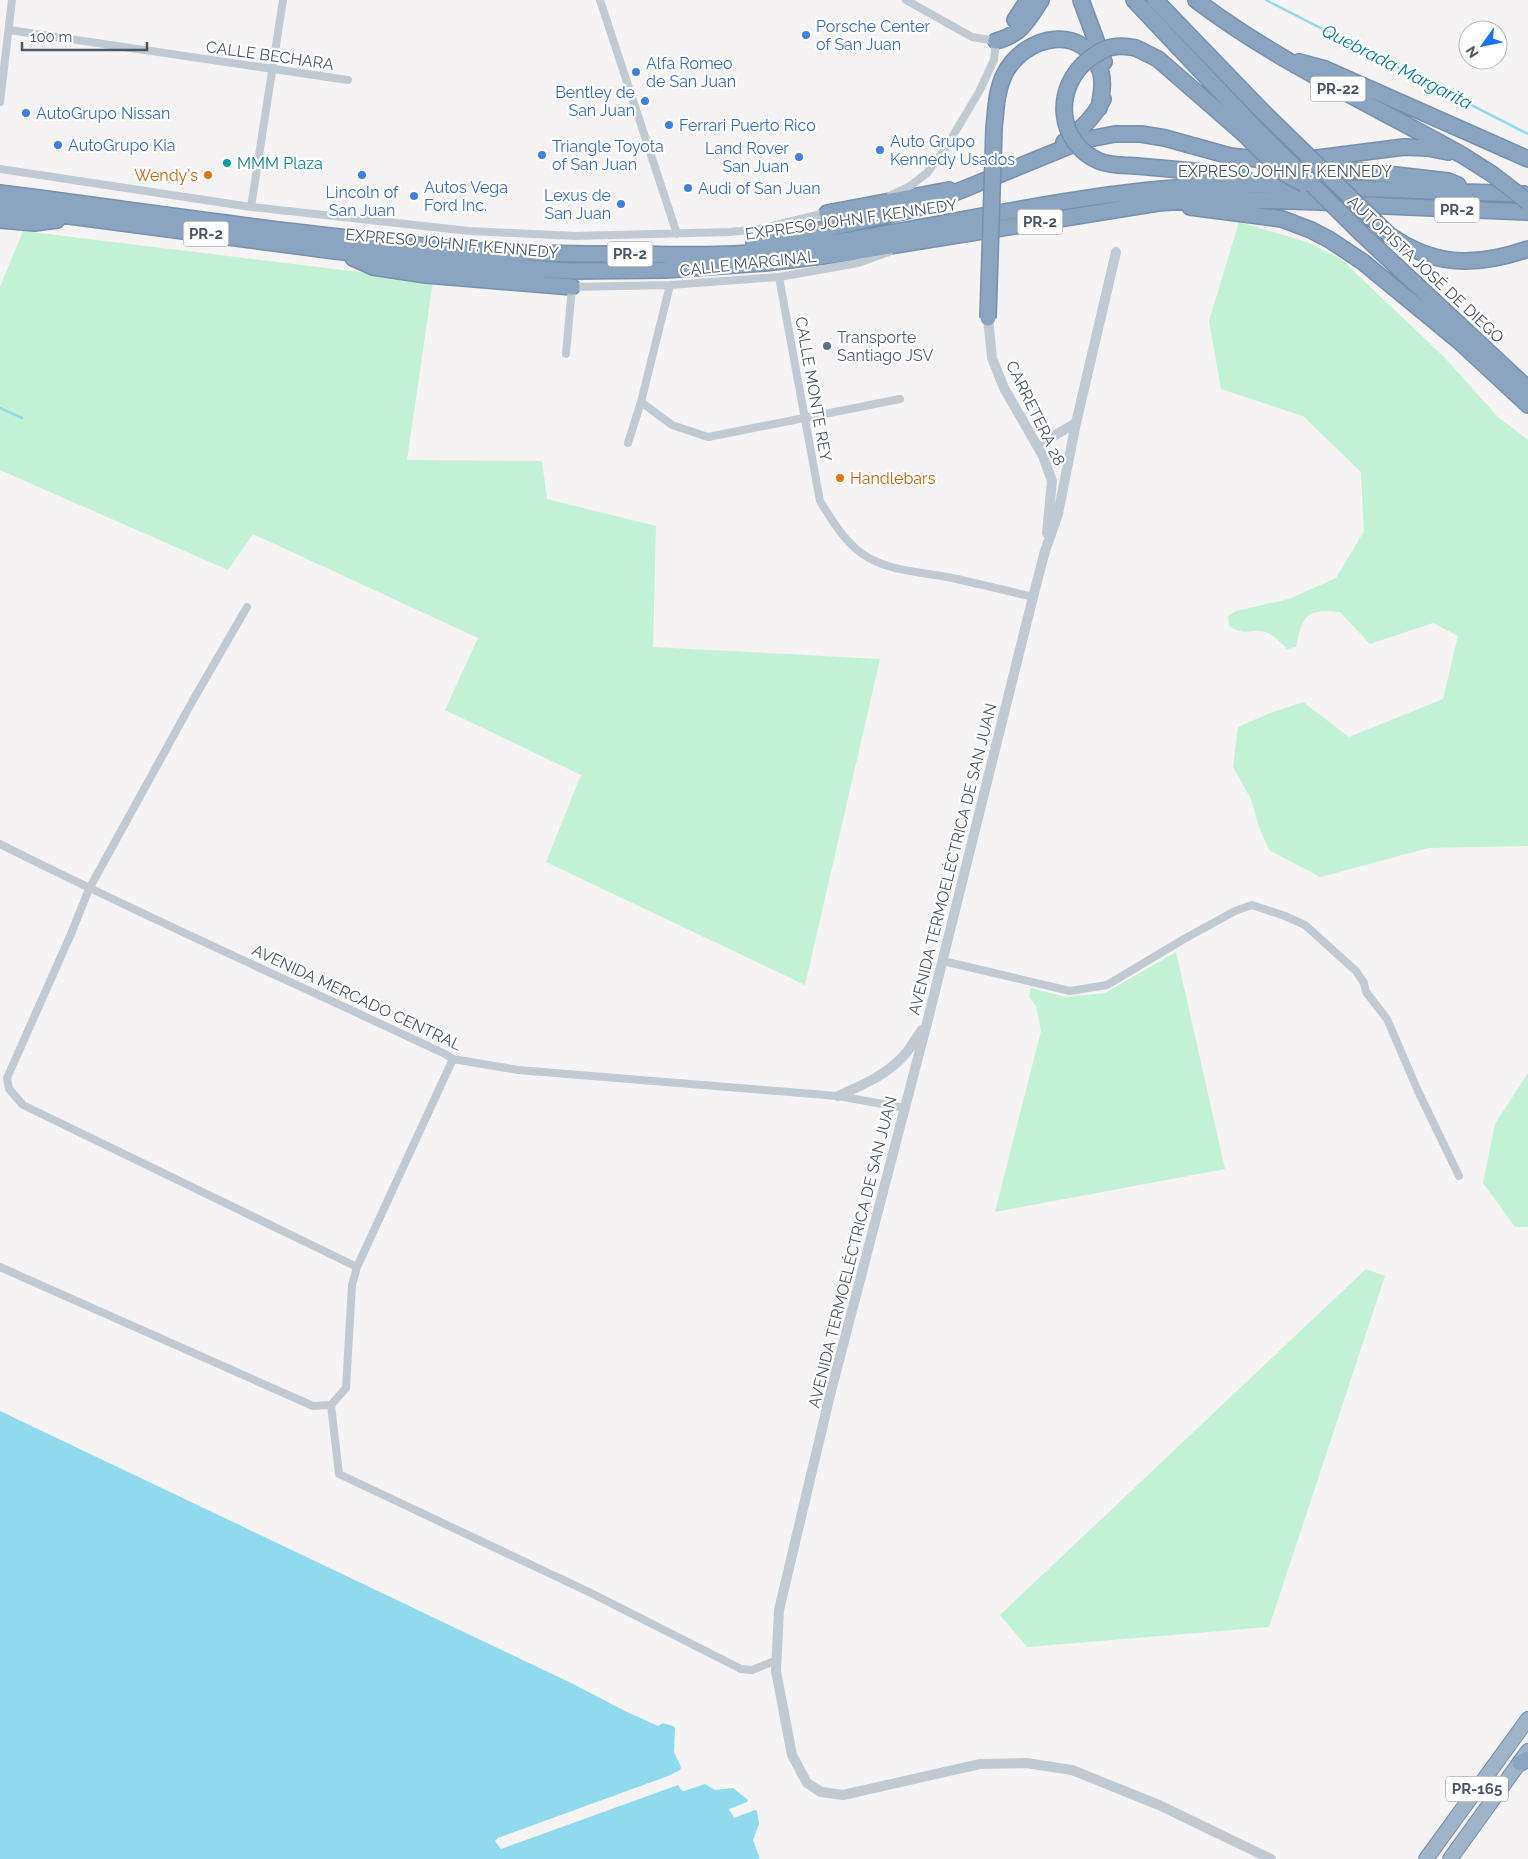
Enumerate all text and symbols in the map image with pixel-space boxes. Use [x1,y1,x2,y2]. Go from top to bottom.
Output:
place label: Porsche Center of San Juan [816,17,930,54]
scale bar [22,20,148,52]
water label: Quebrada Margarita [1319,20,1476,114]
north arrow [1458,20,1508,70]
text: 100 m [30,28,72,46]
marker: Porsche Center of San Juan [800,29,812,41]
street label: CALLE BECHARA [205,37,335,74]
text: N [1462,43,1482,61]
place label: Alfa Romeo de San Juan [646,54,736,91]
marker: Alfa Romeo de San Juan [630,66,642,78]
road number: PR-22 [1310,76,1366,102]
place label: Bentley de San Juan [555,83,635,120]
marker: Bentley de San Juan [639,95,651,107]
place label: AutoGrupo Nissan [36,104,170,123]
marker: AutoGrupo Nissan [20,107,32,119]
place label: Ferrari Puerto Rico [679,116,816,135]
marker: Ferrari Puerto Rico [663,119,675,131]
place label: Auto Grupo Kennedy Usados [890,132,1015,169]
place label: AutoGrupo Kia [68,136,175,155]
place label: Triangle Toyota of San Juan [552,137,664,174]
marker: AutoGrupo Kia [52,139,64,151]
place label: Land Rover San Juan [705,139,789,176]
marker: Auto Grupo Kennedy Usados [874,144,886,156]
marker: Triangle Toyota of San Juan [536,149,548,161]
marker: Land Rover San Juan [793,151,805,163]
place label: MMM Plaza [237,154,323,173]
marker: MMM Plaza [221,157,233,169]
street label: EXPRESO JOHN F. KENNEDY [1178,162,1393,181]
place label: Wendy's [134,166,198,185]
marker: Wendy's [202,169,214,181]
marker: Lincoln of San Juan [356,169,368,181]
place label: Autos Vega Ford Inc. [424,178,508,215]
place label: Audi of San Juan [698,179,821,198]
marker: Audi of San Juan [682,182,694,194]
place label: Lincoln of San Juan [326,183,399,220]
place label: Lexus de San Juan [544,186,611,223]
marker: Autos Vega Ford Inc. [408,190,420,202]
street label: AUTOPISTA JOSÉ DE DIEGO [1343,191,1509,347]
street label: EXPRESO JOHN F. KENNEDY [744,195,959,244]
marker: Lexus de San Juan [615,198,627,210]
road number: PR-2 [1434,198,1480,222]
road number: PR-2 [1018,210,1062,234]
road number: PR-2 [184,222,228,246]
street label: EXPRESO JOHN F. KENNEDY [345,225,560,262]
road number: PR-2 [608,242,652,266]
street label: CALLE MARGINAL [679,247,818,280]
street label: CALLE MONTE REY [791,315,836,464]
place label: Transporte Santiago JSV [837,328,933,365]
marker: Transporte Santiago JSV [821,340,833,352]
street label: CARRETERA 28 [1002,358,1069,469]
place label: Handlebars [850,469,936,488]
marker: Handlebars [834,472,846,484]
street label: AVENIDA TERMOELÉCTRICA DE SAN JUAN [903,701,1001,1017]
street label: AVENIDA MERCADO CENTRAL [249,940,465,1055]
street label: AVENIDA TERMOELÉCTRICA DE SAN JUAN [803,1094,901,1410]
road number: PR-165 [1446,1776,1508,1802]

